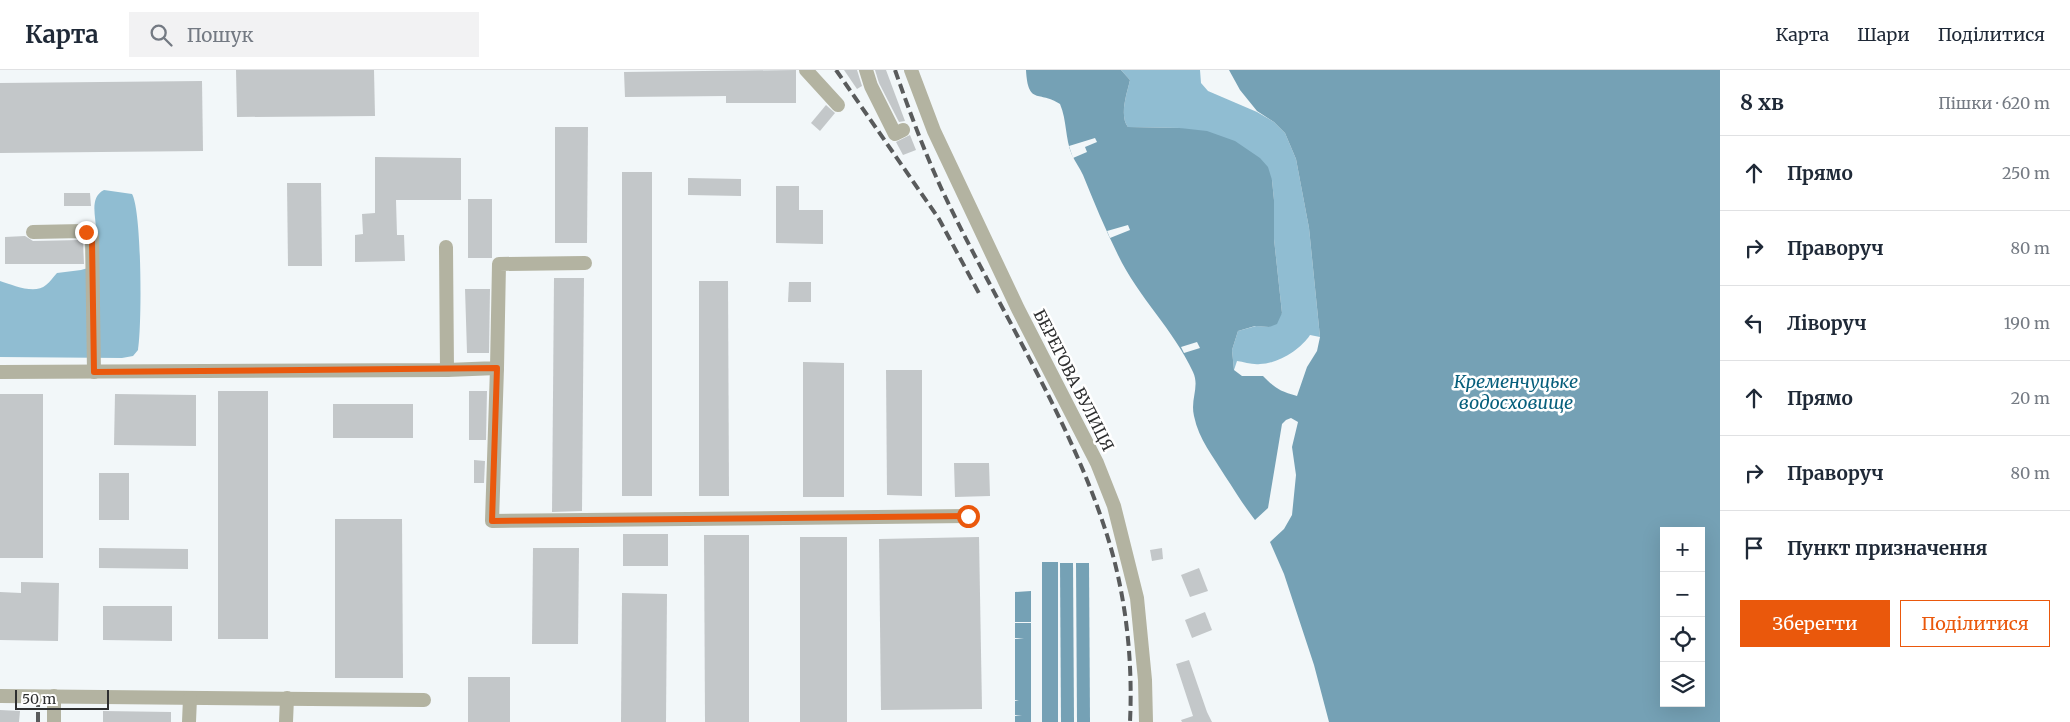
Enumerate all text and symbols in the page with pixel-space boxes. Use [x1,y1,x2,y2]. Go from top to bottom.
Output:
search box [129,12,479,57]
text: Карта [25,19,99,50]
icon: search [147,21,175,49]
text: Пошук [187,23,254,47]
text: Карта [1776,23,1829,46]
text: Шари [1857,23,1910,46]
text: Поділитися [1938,23,2045,46]
text: 8 хв [1740,89,1784,116]
text: Пішки · 620 m [1938,93,2050,113]
icon: ahead [1740,159,1768,187]
text: Прямо [1787,161,1853,185]
text: 250 m [2002,163,2050,183]
route end [75,221,98,244]
icon: right [1740,234,1768,262]
text: Праворуч [1787,236,1884,260]
text: 80 m [2011,238,2050,258]
street label: БЕРЕГОВА ВУЛИЦЯ [1030,306,1118,454]
icon: left [1740,309,1768,337]
text: Ліворуч [1787,311,1867,335]
text: 190 m [2004,313,2050,333]
water label: Кременчуцьке водосховище [1454,370,1578,414]
icon: ahead [1740,384,1768,412]
text: Прямо [1787,386,1853,410]
text: 20 m [2011,388,2050,408]
icon: right [1740,459,1768,487]
text: Праворуч [1787,461,1884,485]
text: 80 m [2011,463,2050,483]
route start [957,505,980,528]
map controls [1660,527,1705,707]
button: + [1660,527,1705,572]
icon: arrive [1740,534,1768,562]
text: Пункт призначення [1787,536,1987,560]
button: − [1660,572,1705,617]
button: Зберегти [1740,600,1890,647]
button: Поділитися [1900,600,2050,647]
button: locate [1660,617,1705,662]
button: layers [1660,662,1705,707]
scale bar [15,687,109,710]
text: 50 m [22,690,56,708]

